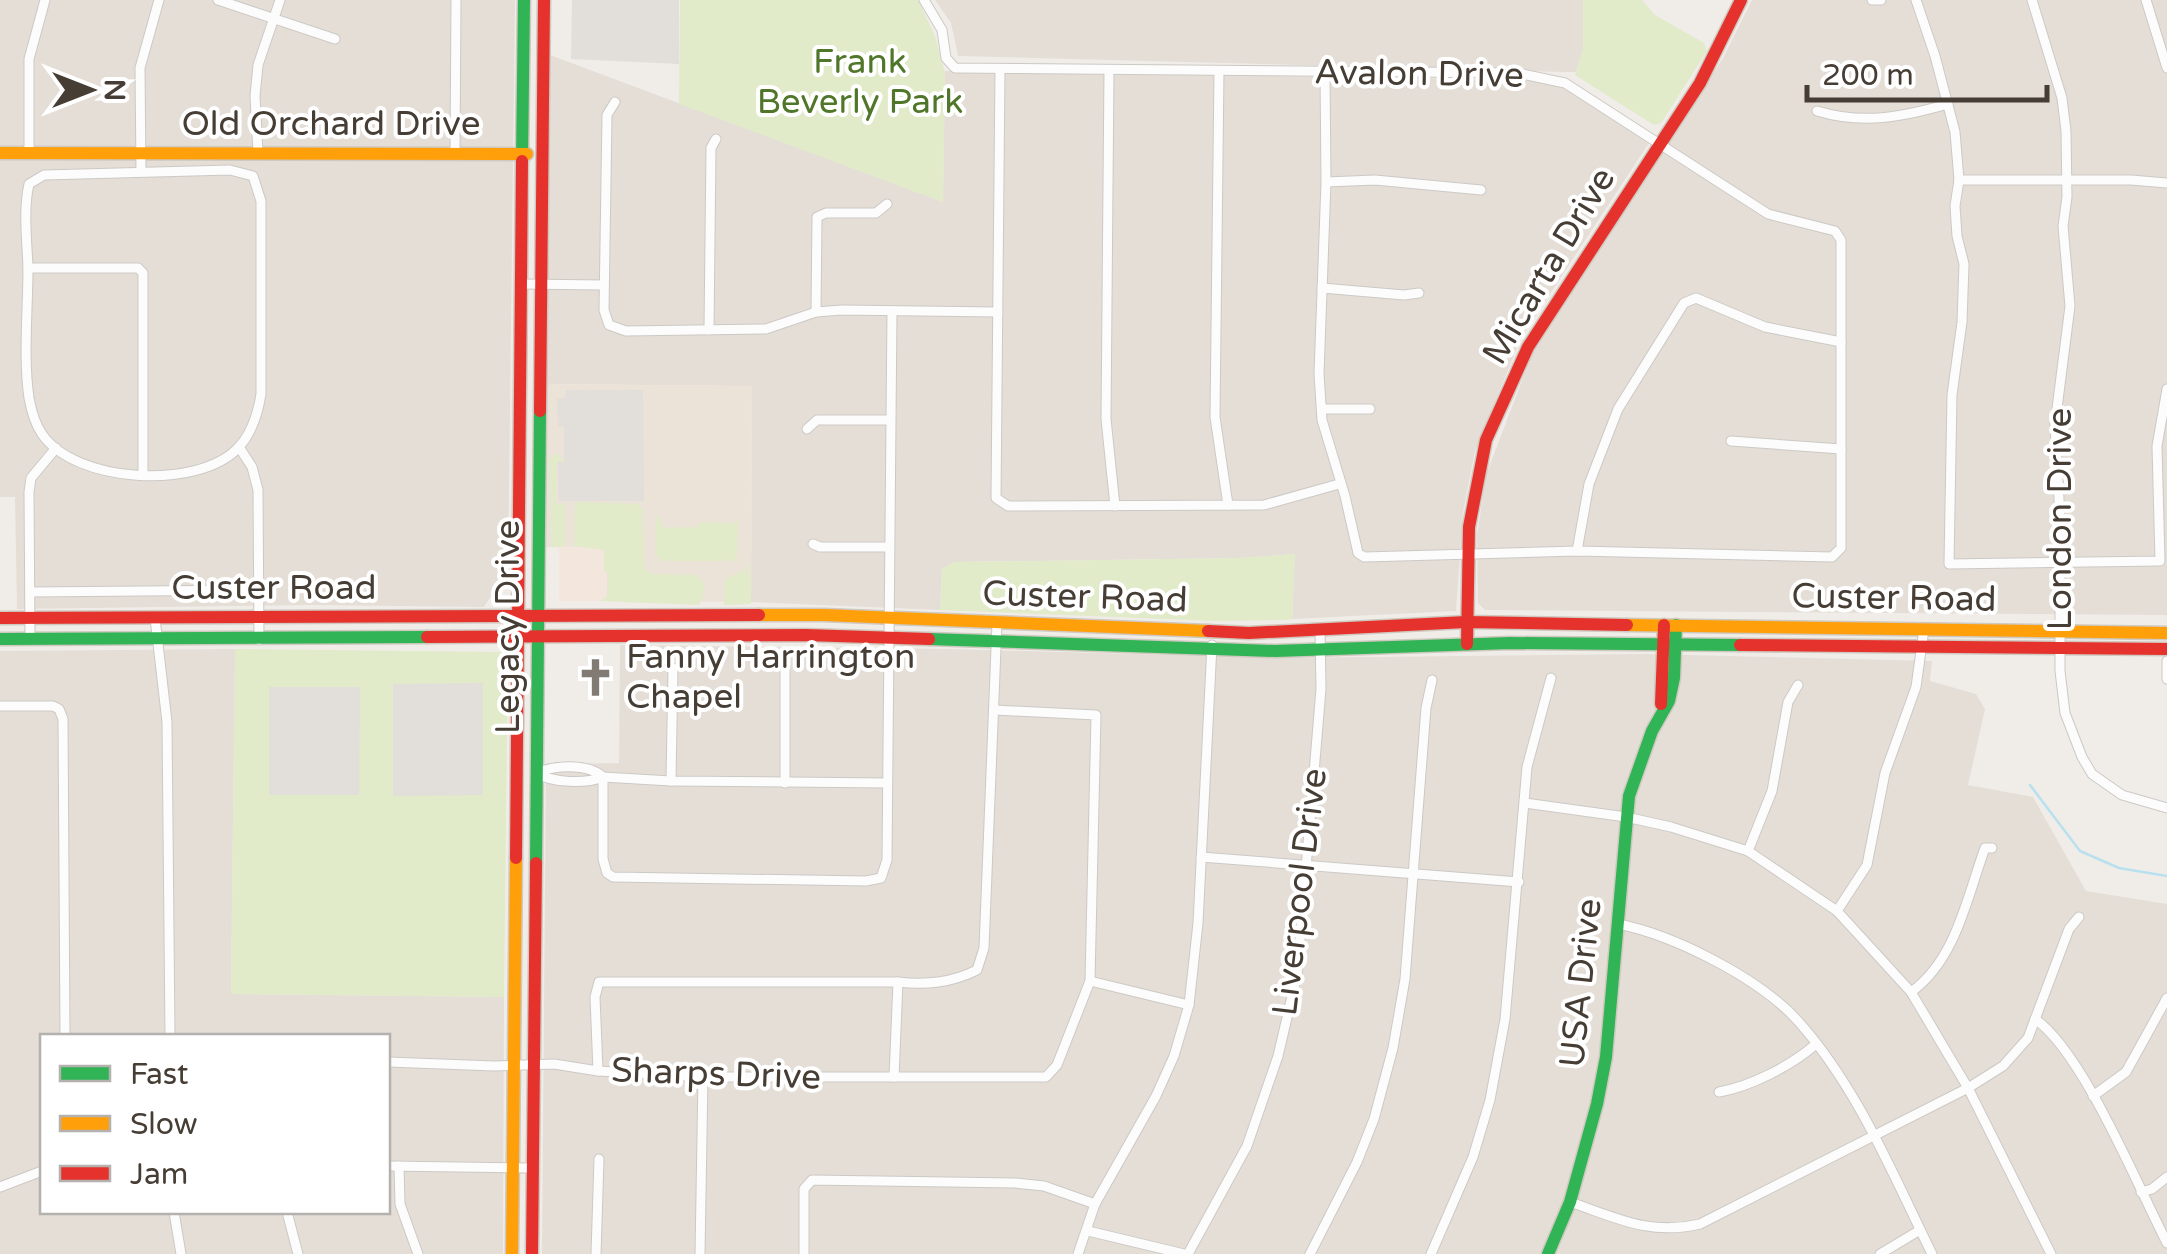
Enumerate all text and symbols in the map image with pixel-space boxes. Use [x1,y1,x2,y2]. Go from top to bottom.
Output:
north arrow [40,40,140,140]
scale bar [1807,40,2047,102]
park label: Frank Beverly Park [757,41,963,123]
street label: Avalon Drive [1314,51,1524,97]
text: 200 m [1822,57,1914,94]
text: N [97,79,131,101]
street label: Old Orchard Drive [182,103,480,145]
street label: Micarta Drive [1474,160,1624,372]
street label: London Drive [2039,408,2081,630]
street label: Legacy Drive [487,520,529,734]
street label: Custer Road [171,567,377,609]
street label: Custer Road [982,572,1188,622]
street label: Custer Road [1791,575,1997,621]
place label: Fanny Harrington Chapel [626,636,915,718]
church icon: Fanny Harrington Chapel [575,656,617,698]
street label: Liverpool Drive [1264,766,1336,1018]
street label: USA Drive [1551,897,1611,1069]
legend [40,1034,390,1214]
street label: Sharps Drive [610,1049,822,1099]
text: Fast [130,1056,189,1093]
text: Slow [130,1106,198,1143]
text: Jam [130,1156,188,1193]

